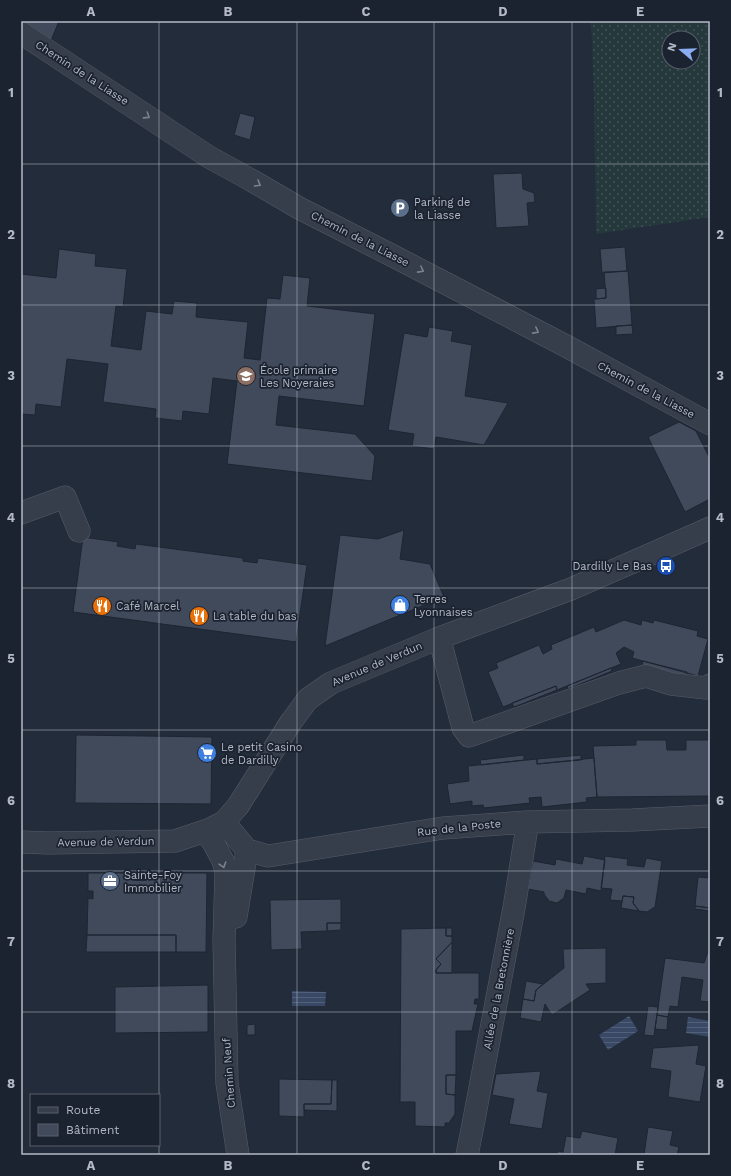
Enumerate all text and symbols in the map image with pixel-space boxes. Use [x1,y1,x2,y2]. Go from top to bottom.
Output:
text: A [87,4,96,19]
text: B [224,4,233,19]
text: C [362,4,371,19]
text: D [498,4,508,19]
text: E [636,4,644,19]
north arrow [661,30,701,70]
street label: Chemin de la Liasse [33,38,131,108]
text: N [665,41,679,53]
text: 1 [8,85,14,100]
text: 1 [717,85,723,100]
one-way arrow [143,111,150,118]
one-way arrow [254,180,261,187]
place label: Parking de la Liasse [414,196,470,222]
parking icon: Parking de la Liasse [389,197,411,219]
street label: Chemin de la Liasse [309,209,411,269]
text: 2 [7,227,15,242]
text: 2 [716,227,724,242]
one-way arrow [417,265,424,273]
one-way arrow [532,326,539,333]
street label: Chemin de la Liasse [595,359,697,421]
place label: École primaire Les Noyeraies [260,363,338,390]
school or university icon: École primaire Les Noyeraies [235,365,257,387]
text: 3 [7,368,15,383]
text: 3 [716,368,724,383]
text: 4 [7,510,16,525]
text: 4 [716,510,725,525]
bus stop icon: Dardilly Le Bas [655,555,677,577]
place label: Dardilly Le Bas [572,560,652,573]
place label: Terres Lyonnaises [414,593,473,619]
shop icon: Terres Lyonnaises [389,594,411,616]
restaurant icon: Café Marcel [91,595,113,617]
place label: Café Marcel [116,600,180,613]
restaurant icon: La table du bas [188,605,210,627]
place label: La table du bas [213,610,297,623]
street label: Avenue de Verdun [330,639,424,689]
text: 5 [7,651,15,666]
text: 5 [716,651,724,666]
place label: Le petit Casino de Dardilly [221,741,302,767]
supermarket icon: Le petit Casino de Dardilly [196,742,218,764]
text: 6 [7,793,15,808]
text: 6 [716,793,724,808]
street label: Rue de la Poste [416,817,502,839]
street label: Avenue de Verdun [57,835,155,849]
one-way arrow [218,861,227,868]
place label: Sainte-Foy Immobilier [124,869,182,895]
office icon: Sainte-Foy Immobilier [99,870,121,892]
street label: Allée de la Bretonnière [481,927,517,1051]
text: 7 [7,934,15,949]
text: 7 [716,934,724,949]
street label: Chemin Neuf [220,1037,238,1108]
text: 8 [7,1076,15,1091]
text: 8 [716,1076,724,1091]
legend [30,1094,160,1146]
text: Route [66,1103,100,1117]
text: Bâtiment [66,1123,119,1137]
text: A [87,1158,96,1173]
text: B [224,1158,233,1173]
text: C [362,1158,371,1173]
text: D [498,1158,508,1173]
text: E [636,1158,644,1173]

